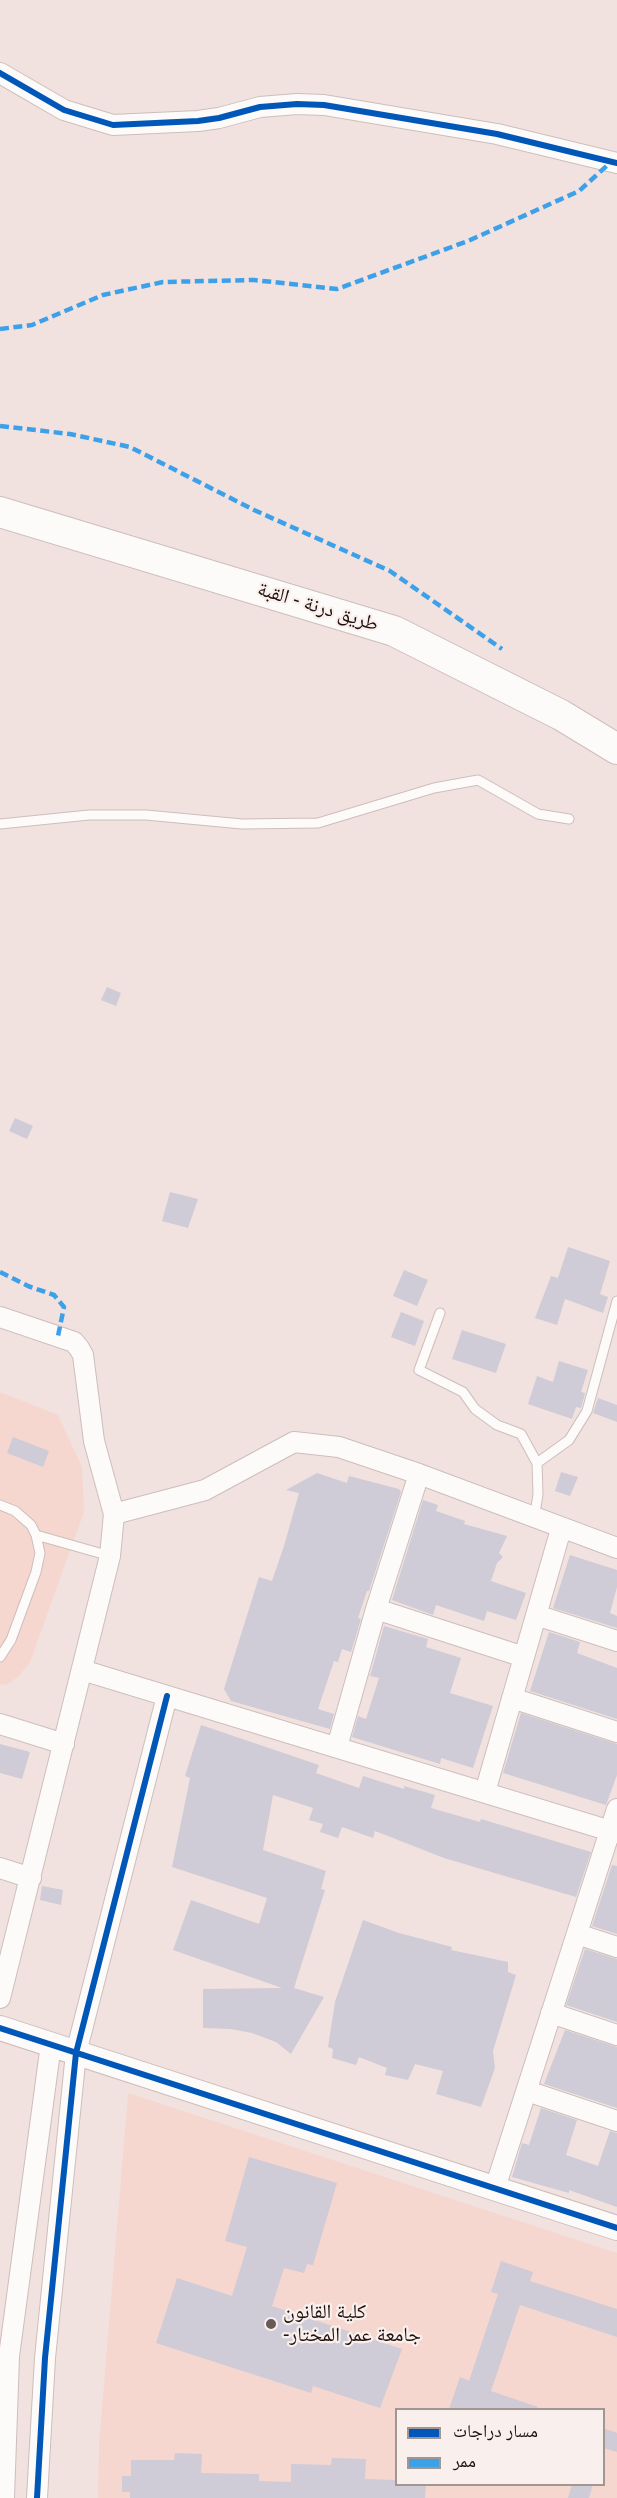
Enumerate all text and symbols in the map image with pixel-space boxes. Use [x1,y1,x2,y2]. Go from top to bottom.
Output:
street label: طريق درنة - القبة [255,577,381,637]
place label: كلية القانون -جامعة عمر المختار [283,2300,421,2347]
marker: كلية القانون -جامعة عمر المختار [264,2317,278,2331]
legend [395,2408,605,2486]
text: مسار دراجات [453,2418,538,2442]
text: ممر [453,2448,476,2472]

